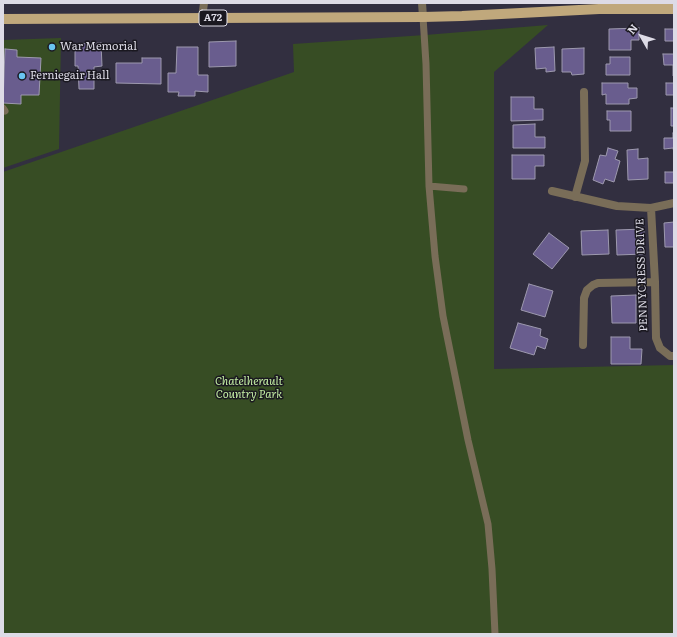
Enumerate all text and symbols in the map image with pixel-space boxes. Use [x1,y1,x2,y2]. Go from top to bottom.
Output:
road number: A72 [199,10,227,26]
north arrow [621,16,661,56]
text: N [623,20,641,37]
place label: War Memorial [60,40,137,54]
marker: War Memorial [47,42,57,52]
place label: Ferniegair Hall [30,69,109,83]
marker: Ferniegair Hall [17,71,27,81]
street label: PENNYCRESS DRIVE [633,218,651,332]
park label: Chatelherault Country Park [215,375,283,401]

